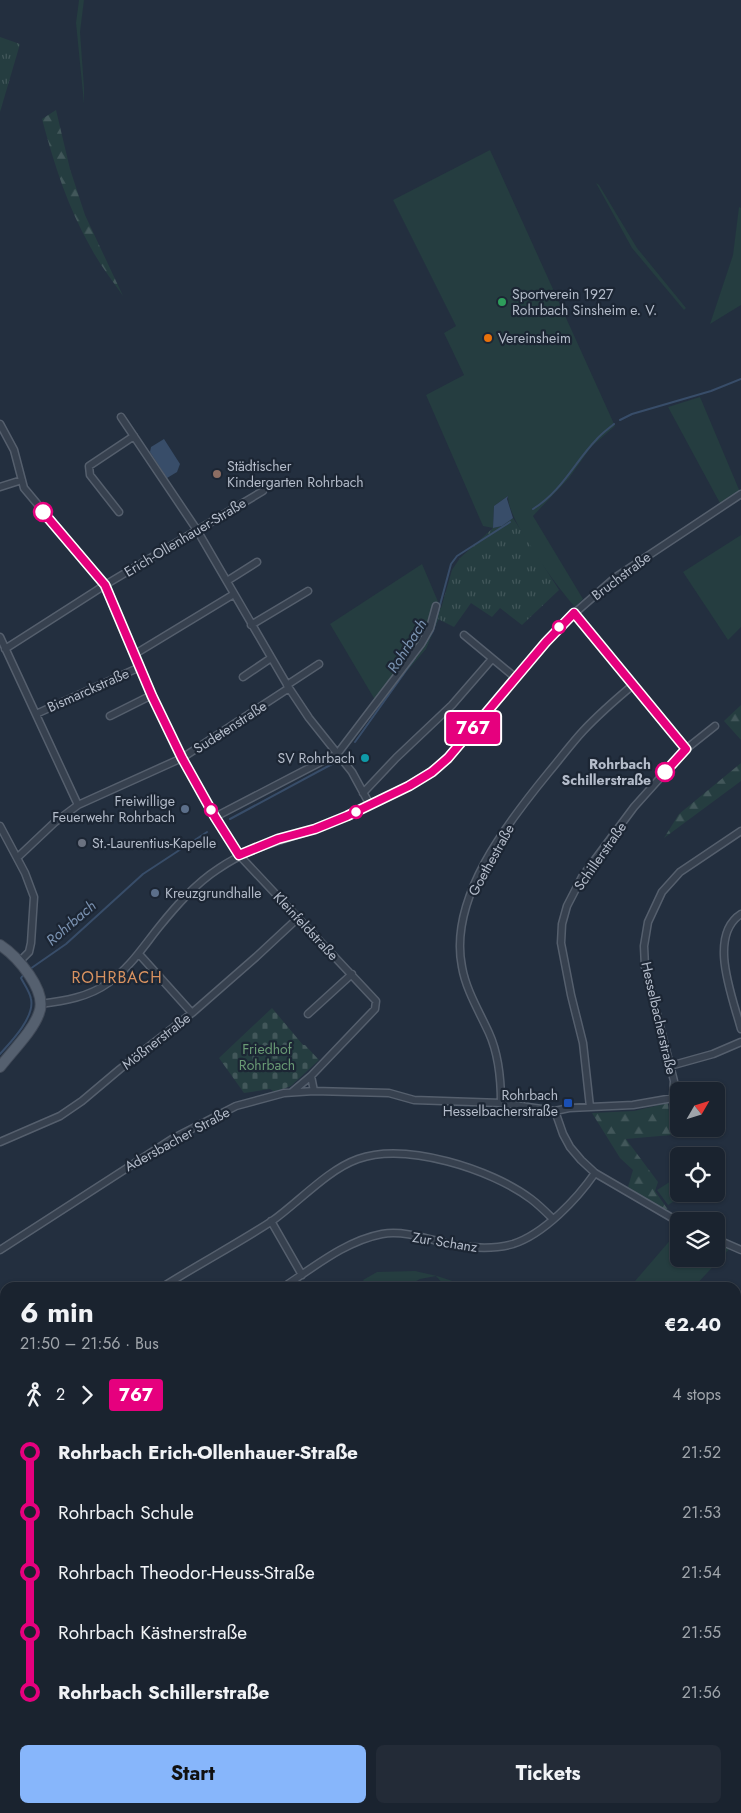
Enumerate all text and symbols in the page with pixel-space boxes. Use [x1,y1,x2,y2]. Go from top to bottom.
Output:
place label: Sportverein 1927 Rohrbach Sinsheim e. V. [512,284,657,320]
marker: Sportverein 1927 Rohrbach Sinsheim e. V. [496,296,508,308]
place label: Vereinsheim [498,328,571,348]
marker: Vereinsheim [482,332,494,344]
place label: Städtischer Kindergarten Rohrbach [227,456,364,492]
marker: Städtischer Kindergarten Rohrbach [211,468,223,480]
street label: Erich-Ollenhauer-Straße [120,493,250,581]
unlabelled marker [33,502,53,522]
street label: Bruchstraße [587,547,655,605]
water label: Rohrbach [382,615,432,677]
unlabelled marker [552,620,566,634]
street label: Bismarckstraße [44,663,132,717]
street label: Sudetenstraße [189,696,271,758]
line badge: 767 [444,712,502,744]
text: 767 [456,715,490,741]
place label: SV Rohrbach [277,748,355,768]
marker: SV Rohrbach [359,752,371,764]
place label: Rohrbach Schillerstraße [562,754,651,790]
marker: Rohrbach Schillerstraße [655,762,675,782]
place label: Freiwillige Feuerwehr Rohrbach [52,791,175,827]
marker: Freiwillige Feuerwehr Rohrbach [179,803,191,815]
unlabelled marker [204,803,218,817]
unlabelled marker [349,805,363,819]
street label: Schillerstraße [569,818,631,894]
street label: Goethestraße [463,820,519,900]
place label: St.-Laurentius-Kapelle [92,833,216,853]
marker: St.-Laurentius-Kapelle [76,837,88,849]
place label: Kreuzgrundhalle [165,883,262,903]
marker: Kreuzgrundhalle [149,887,161,899]
street label: Kleinfeldstraße [269,887,343,965]
water label: Rohrbach [41,895,101,951]
street label: Hesselbacherstraße [636,960,682,1076]
district label: ROHRBACH [71,966,163,989]
street label: Mößnerstraße [118,1008,194,1074]
park label: Friedhof Rohrbach [239,1039,295,1075]
north arrow [670,1082,725,1138]
map controls [670,1082,725,1267]
place label: Rohrbach Hesselbacherstraße [443,1085,558,1121]
marker: Rohrbach Hesselbacherstraße [562,1097,574,1109]
street label: Adersbacher Straße [121,1102,233,1176]
button: locate [670,1147,725,1202]
button: layers [670,1212,725,1267]
street label: Zur Schanz [411,1227,480,1257]
text: 6 min [20,1292,94,1333]
text: €2.40 [664,1311,721,1338]
text: 21:50 – 21:56 · Bus [20,1332,159,1355]
icon: walk [20,1381,48,1409]
icon: forward [73,1381,101,1409]
text: 767 [119,1382,153,1408]
text: 2 [56,1383,65,1406]
text: 4 stops [672,1383,721,1406]
text: Rohrbach Erich-Ollenhauer-Straße [58,1439,358,1466]
text: 21:52 [682,1441,721,1464]
text: Rohrbach Schule [58,1499,194,1526]
text: 21:53 [682,1501,721,1524]
text: Rohrbach Theodor-Heuss-Straße [58,1559,315,1586]
text: 21:54 [682,1561,721,1584]
text: Rohrbach Kästnerstraße [58,1619,247,1646]
text: 21:55 [682,1621,721,1644]
text: Rohrbach Schillerstraße [58,1679,269,1706]
text: 21:56 [682,1681,721,1704]
button: Start [20,1745,366,1803]
button: Tickets [376,1745,721,1803]

